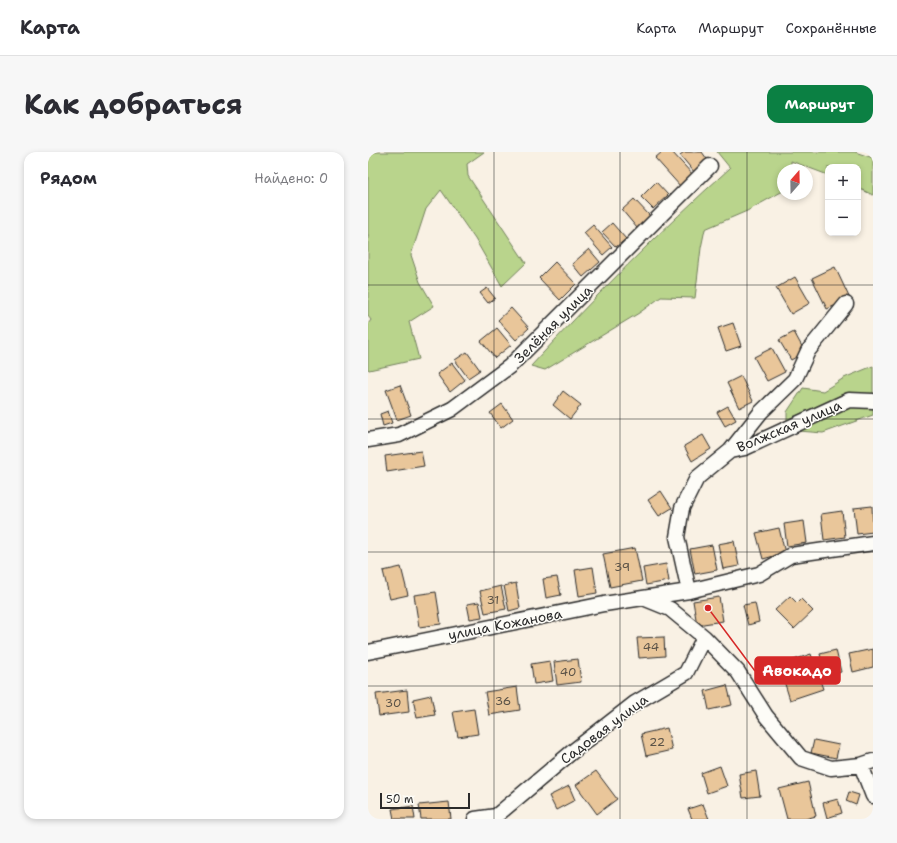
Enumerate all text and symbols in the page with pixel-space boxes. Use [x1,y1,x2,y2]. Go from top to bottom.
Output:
text: Карта [20,15,80,40]
text: Карта [636,19,676,37]
text: Маршрут [698,19,764,37]
text: Сохранённые [786,19,877,37]
text: Как добраться [24,85,243,123]
button: Маршрут [767,85,873,123]
north arrow [777,164,813,200]
map controls [825,164,861,236]
button: + [825,164,861,200]
text: Рядом [40,167,97,189]
text: Найдено: 0 [254,170,328,187]
button: − [825,200,861,236]
street label: Зелёная улица [510,281,596,367]
street label: Волжская улица [734,396,844,456]
house number: 39 [614,559,630,575]
house number: 31 [487,592,499,608]
street label: улица Кожанова [447,604,564,644]
house number: 44 [643,639,659,655]
callout: Авокадо [755,657,840,684]
text: Авокадо [762,661,832,681]
house number: 40 [560,664,576,680]
street label: Садовая улица [557,690,652,768]
house number: 36 [495,693,511,709]
house number: 30 [385,695,401,711]
house number: 22 [649,734,665,750]
scale bar [380,791,470,810]
text: 50 m [386,792,414,807]

